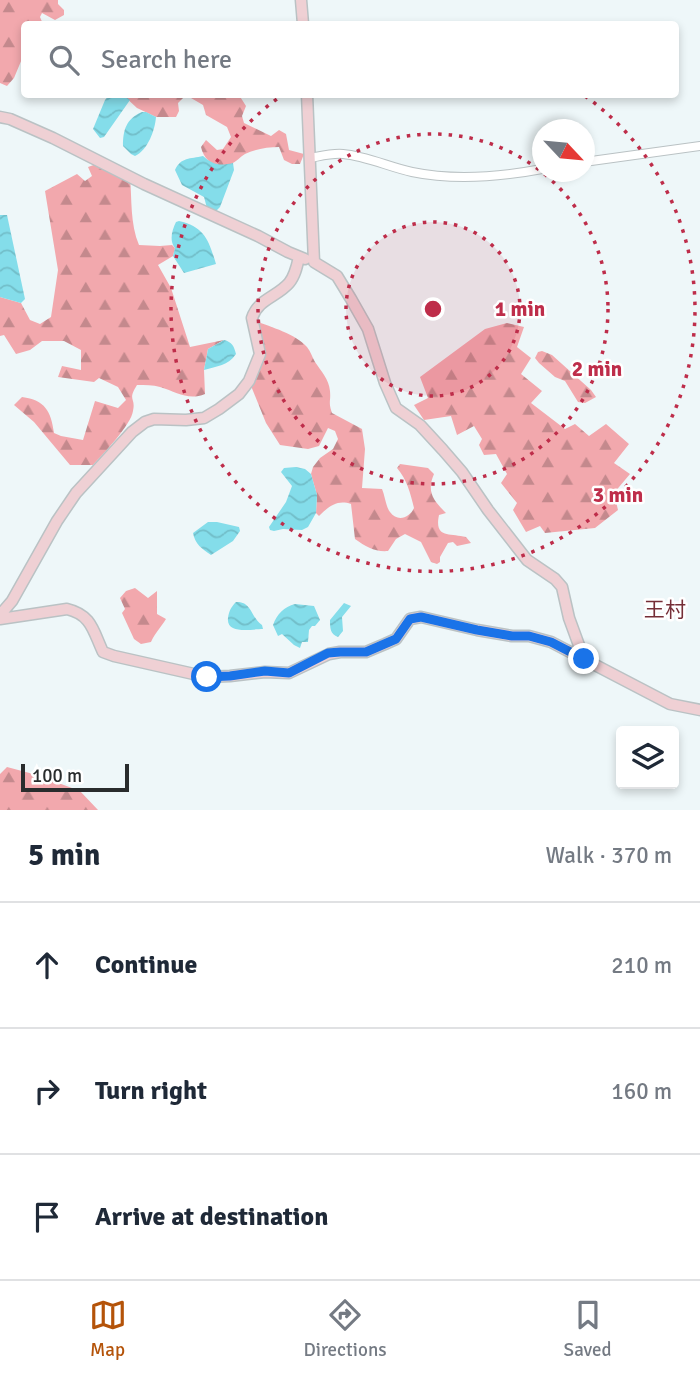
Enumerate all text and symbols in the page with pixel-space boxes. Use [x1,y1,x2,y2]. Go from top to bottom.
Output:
search box [21,21,679,98]
icon: search [45,41,83,79]
text: Search here [101,44,232,76]
north arrow [532,119,595,182]
text: 1 min [495,296,545,322]
centre of rings [421,297,445,321]
text: 2 min [572,356,622,382]
text: 3 min [593,482,643,508]
district label: 王村 [644,597,686,623]
route end [568,643,599,674]
route start [191,661,222,692]
map controls [616,726,679,789]
button: layers [616,726,679,789]
scale bar [21,761,130,793]
text: 100 m [32,764,82,788]
text: 5 min [28,837,100,874]
text: Walk · 370 m [546,841,672,870]
icon: ahead [28,946,66,984]
text: Continue [95,949,197,981]
text: 210 m [611,951,672,980]
icon: right [28,1072,66,1110]
text: Turn right [95,1075,207,1107]
text: 160 m [611,1077,672,1106]
icon: arrive [28,1198,66,1236]
text: Arrive at destination [95,1201,328,1233]
tab: Map [89,1296,127,1362]
tab: Directions [304,1296,387,1362]
tab: Saved [564,1296,611,1362]

